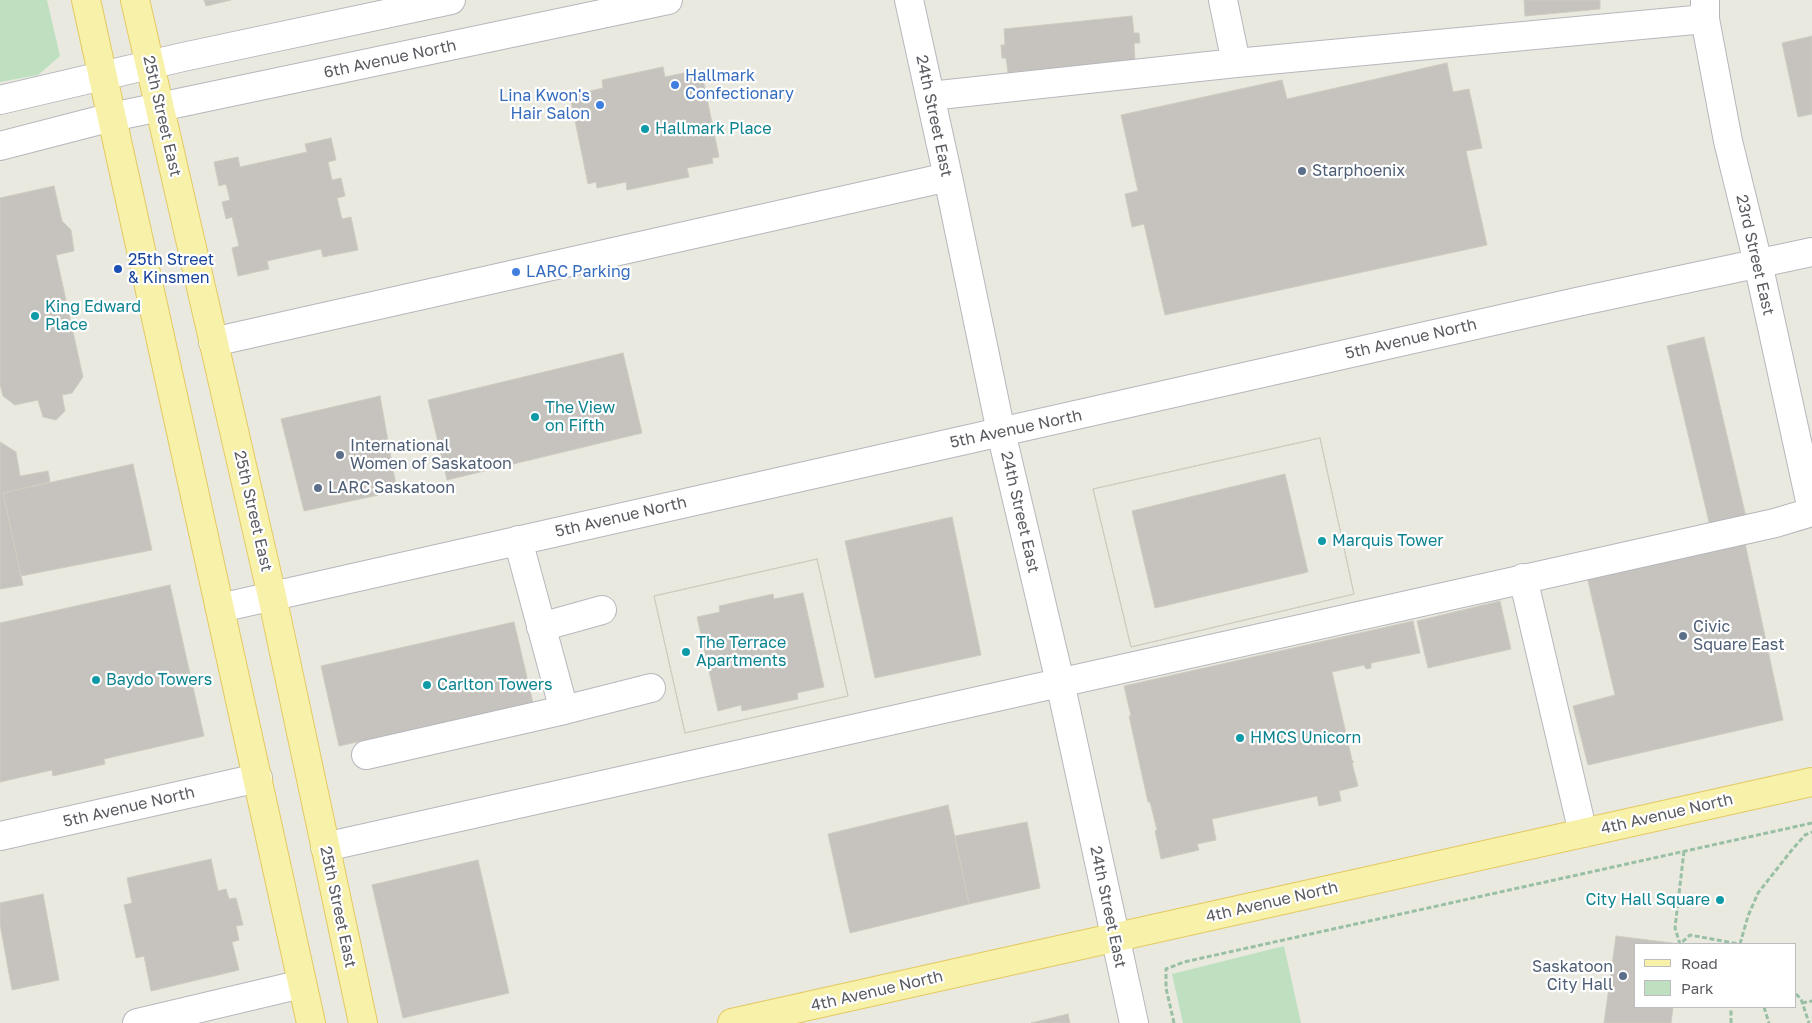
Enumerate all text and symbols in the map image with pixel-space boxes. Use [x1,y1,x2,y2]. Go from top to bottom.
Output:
street label: 6th Avenue North [322,36,458,82]
street label: 24th Street East [912,53,956,179]
street label: 25th Street East [139,54,185,178]
place label: Hallmark Confectionary [685,66,794,104]
marker: Hallmark Confectionary [669,79,681,91]
place label: Lina Kwon's Hair Salon [499,86,590,124]
marker: Lina Kwon's Hair Salon [594,99,606,111]
place label: Hallmark Place [655,119,772,139]
marker: Hallmark Place [639,123,651,135]
place label: Starphoenix [1312,161,1405,181]
marker: Starphoenix [1296,165,1308,177]
street label: 23rd Street East [1732,193,1778,317]
place label: 25th Street & Kinsmen [128,250,214,288]
place label: LARC Parking [526,262,631,282]
marker: 25th Street & Kinsmen [112,263,124,275]
marker: LARC Parking [510,266,522,278]
place label: King Edward Place [45,297,141,335]
marker: King Edward Place [29,310,41,322]
street label: 5th Avenue North [1343,315,1479,363]
place label: The View on Fifth [545,398,615,436]
street label: 5th Avenue North [948,406,1084,452]
marker: The View on Fifth [529,411,541,423]
place label: International Women of Saskatoon [350,436,512,474]
street label: 25th Street East [230,449,276,573]
marker: International Women of Saskatoon [334,449,346,461]
street label: 24th Street East [997,449,1043,575]
place label: LARC Saskatoon [328,478,455,498]
marker: LARC Saskatoon [312,482,324,494]
street label: 5th Avenue North [553,493,689,541]
place label: Marquis Tower [1332,531,1443,551]
marker: Marquis Tower [1316,535,1328,547]
place label: Civic Square East [1693,617,1785,655]
marker: Civic Square East [1677,630,1689,642]
place label: The Terrace Apartments [696,633,787,671]
marker: The Terrace Apartments [680,646,692,658]
place label: Baydo Towers [106,670,212,690]
marker: Baydo Towers [90,674,102,686]
place label: Carlton Towers [437,675,553,695]
marker: Carlton Towers [421,679,433,691]
place label: HMCS Unicorn [1250,728,1361,748]
marker: HMCS Unicorn [1234,732,1246,744]
street label: 5th Avenue North [61,783,197,831]
street label: 4th Avenue North [1599,789,1735,839]
street label: 24th Street East [1086,844,1130,970]
street label: 25th Street East [316,845,360,969]
street label: 4th Avenue North [1204,877,1340,927]
place label: City Hall Square [1586,890,1710,910]
marker: City Hall Square [1714,894,1726,906]
legend [1634,943,1797,1008]
text: Road [1681,954,1718,972]
place label: Saskatoon City Hall [1532,957,1613,995]
street label: 4th Avenue North [809,966,945,1016]
marker: Saskatoon City Hall [1617,970,1629,982]
text: Park [1681,979,1713,997]

